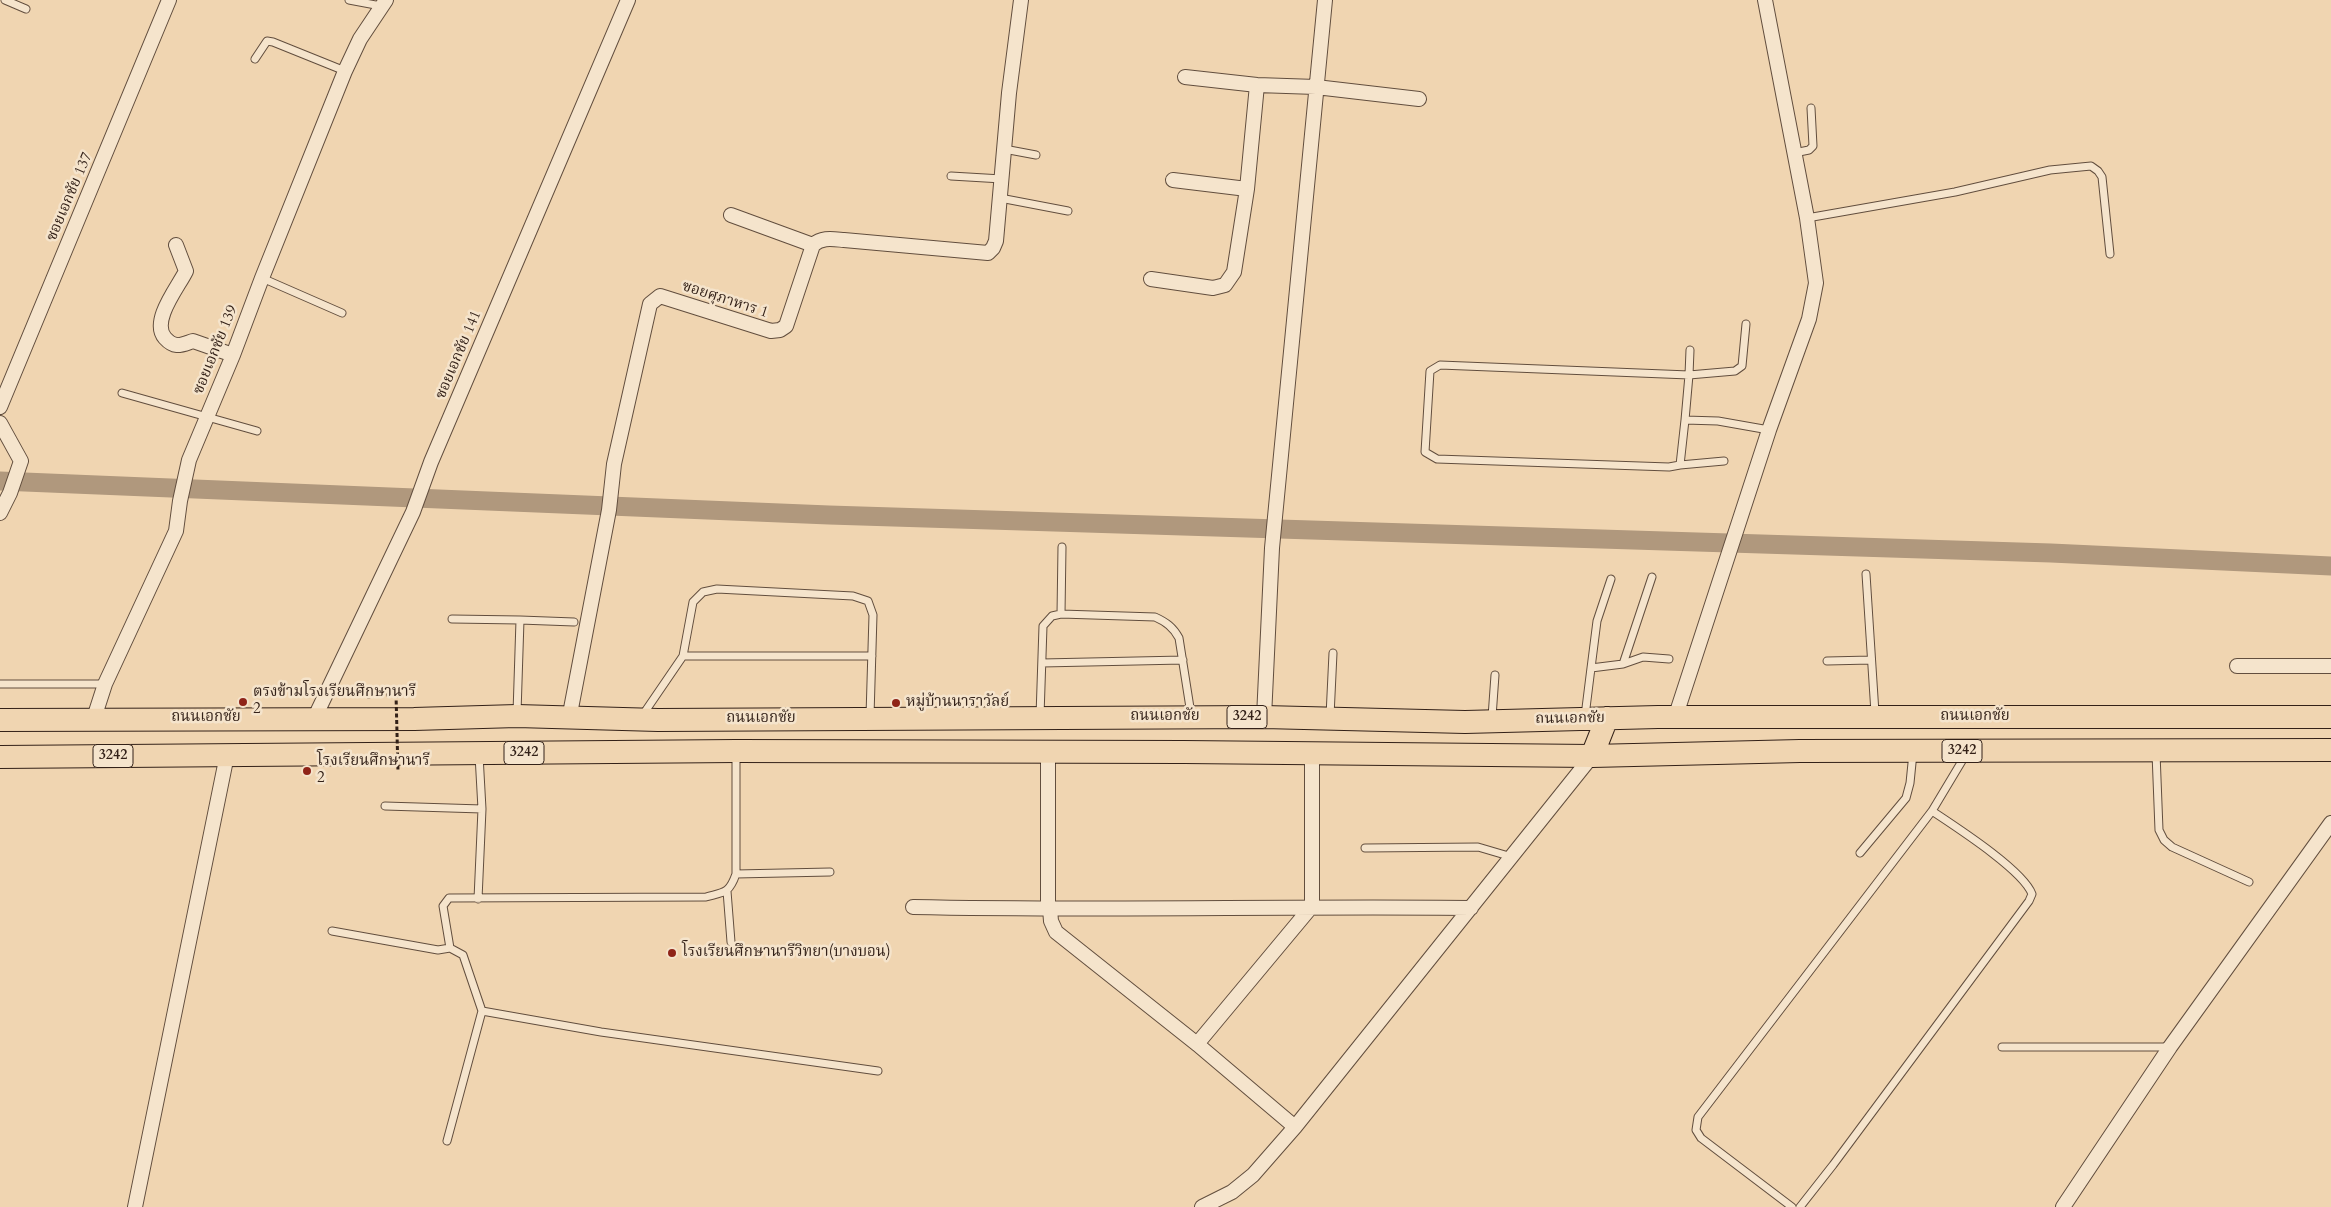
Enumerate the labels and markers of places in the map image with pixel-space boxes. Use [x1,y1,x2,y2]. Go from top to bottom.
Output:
place label: ตรงข้ามโรงเรียนศึกษานารี 2 [253,684,416,719]
place label: หมู่บ้านนาราวัลย์ [906,694,1009,712]
marker: ตรงข้ามโรงเรียนศึกษานารี 2 [237,696,249,708]
marker: หมู่บ้านนาราวัลย์ [890,697,902,709]
place label: โรงเรียนศึกษานารี 2 [317,753,430,788]
marker: โรงเรียนศึกษานารี 2 [301,765,313,777]
place label: โรงเรียนศึกษานารีวิทยา(บางบอน) [682,944,890,962]
marker: โรงเรียนศึกษานารีวิทยา(บางบอน) [666,947,678,959]

